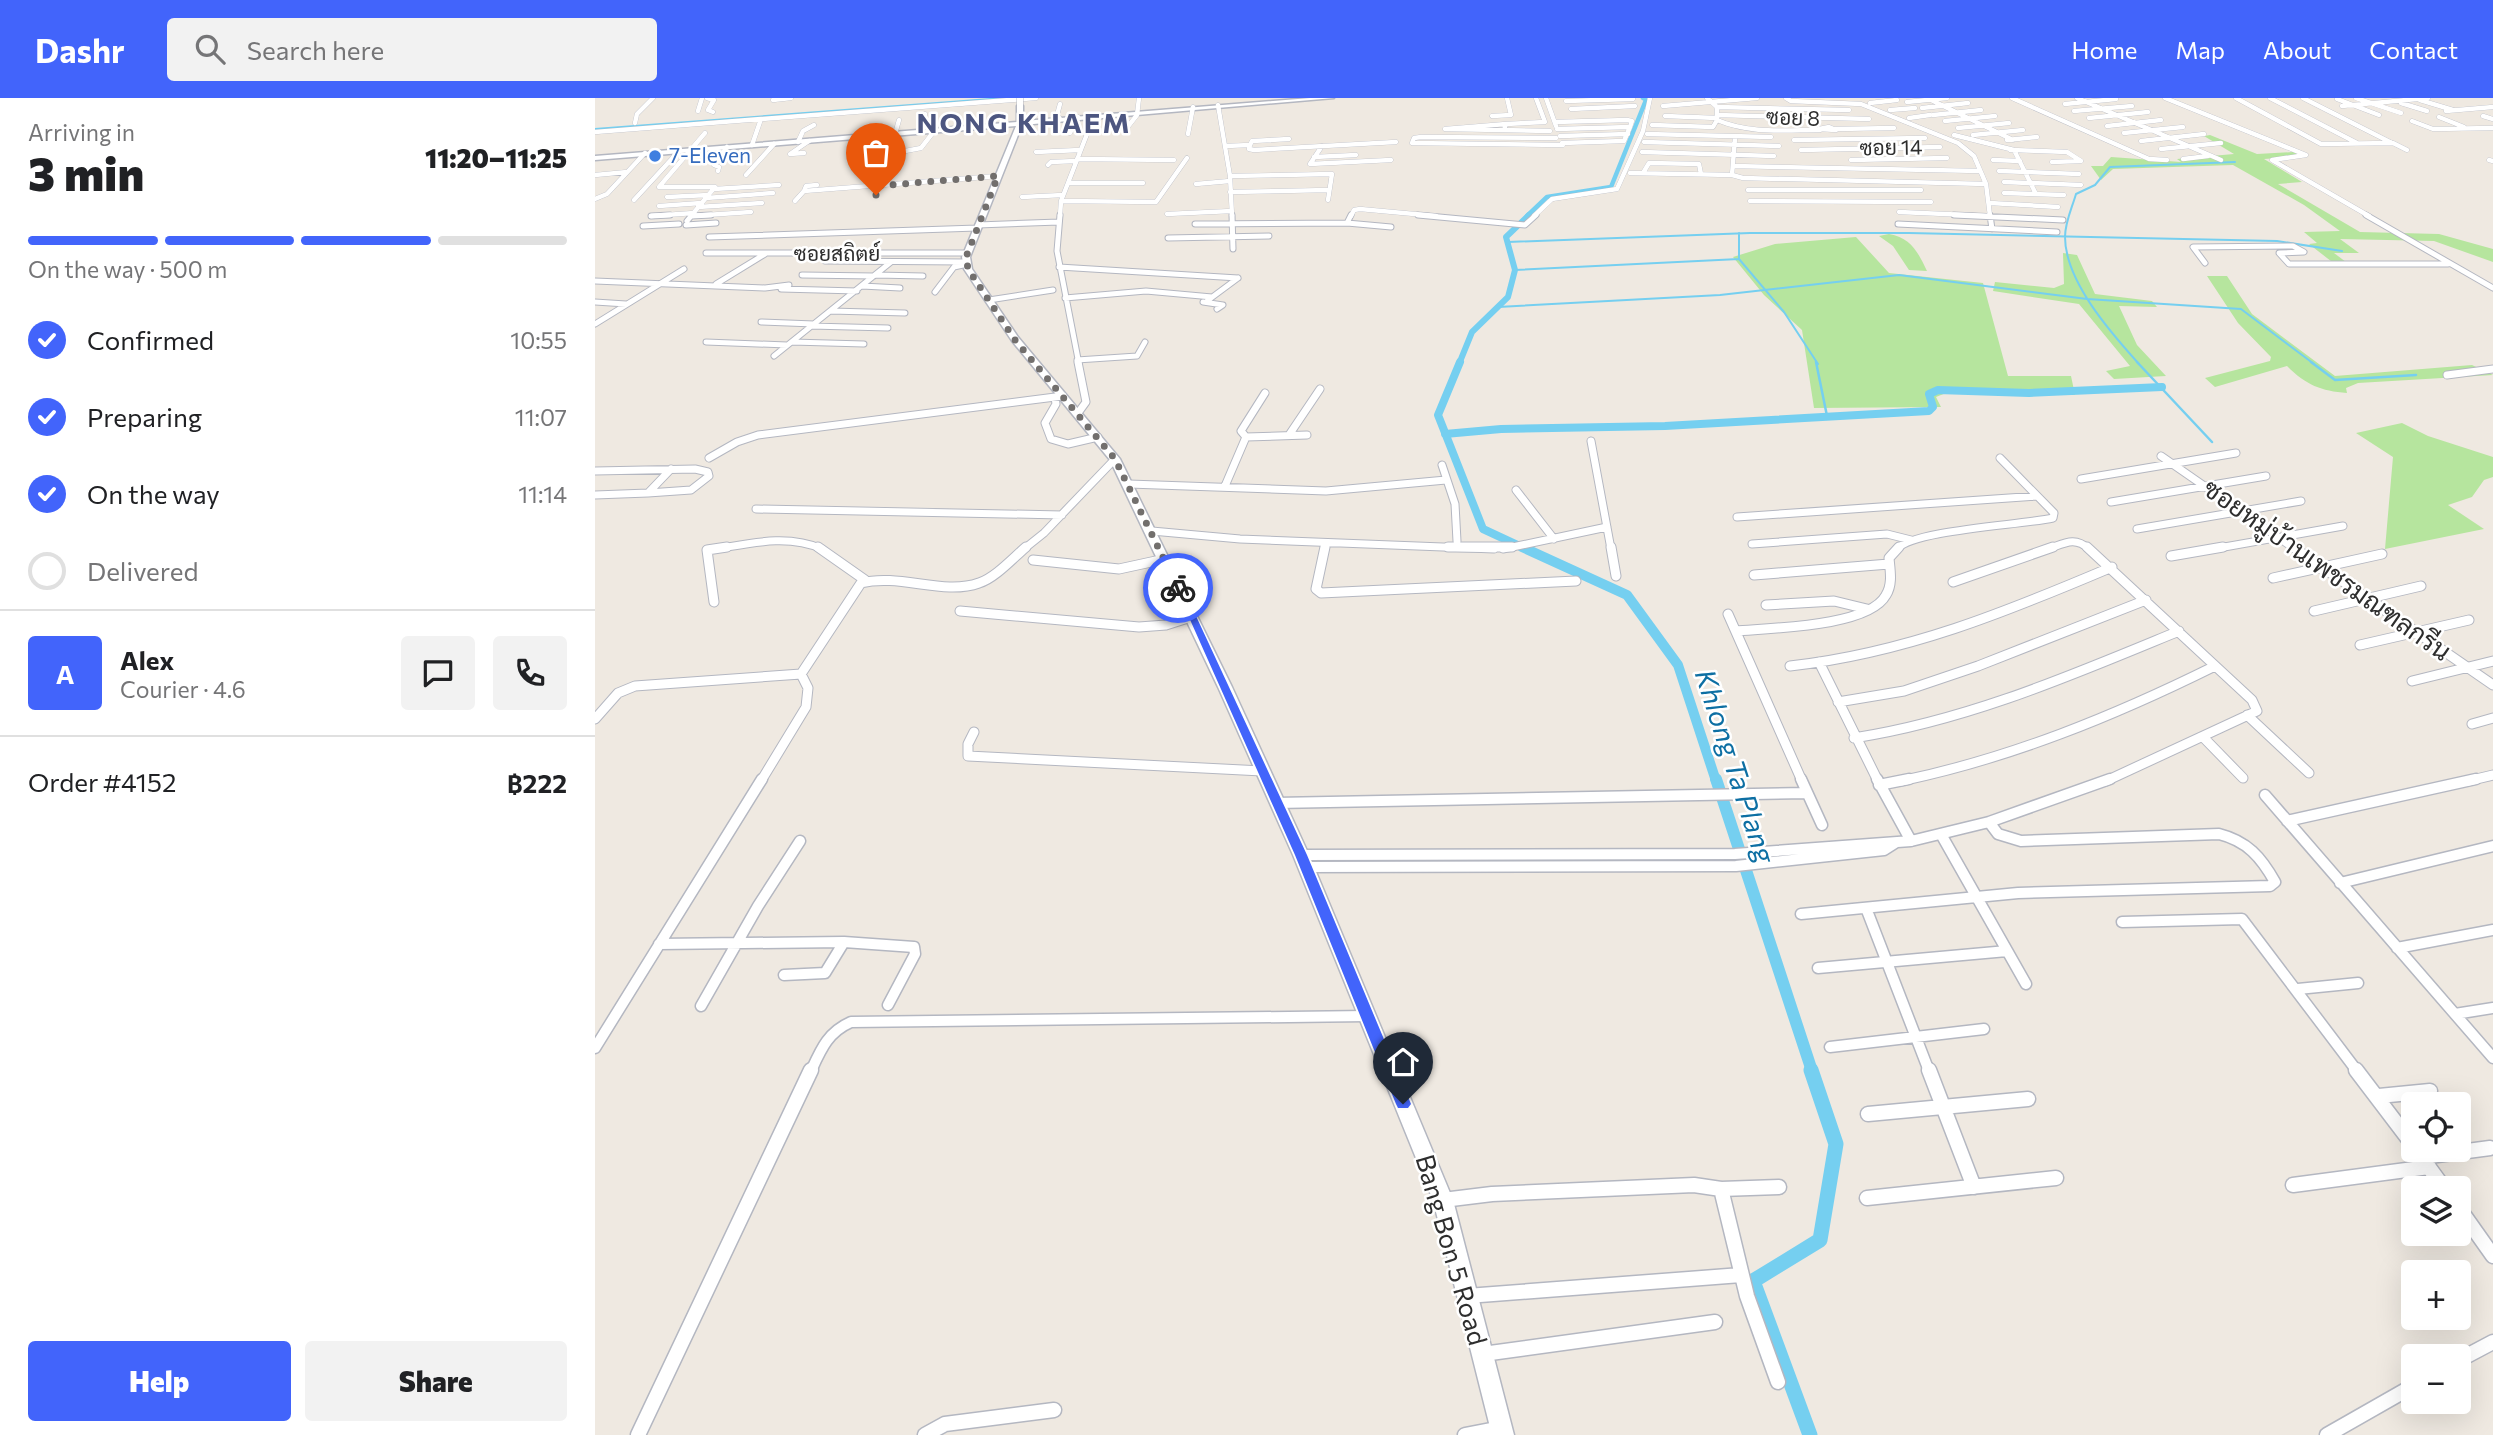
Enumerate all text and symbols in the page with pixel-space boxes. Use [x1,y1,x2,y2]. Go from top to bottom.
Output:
search box [167,18,657,81]
text: Dashr [35,29,125,70]
icon: search [191,30,229,68]
text: Search here [247,34,384,65]
text: Home [2072,35,2138,64]
text: Map [2176,35,2225,64]
text: About [2263,35,2331,64]
text: Contact [2369,35,2458,64]
street label: ซอย 8 [1766,103,1820,130]
district label: NONG KHAEM [917,105,1131,139]
text: Arriving in [28,118,135,146]
pin [846,123,906,195]
street label: ซอย 14 [1859,133,1923,160]
icon: bag [857,134,895,172]
text: 11:20–11:25 [425,142,567,173]
place label: 7-Eleven [669,142,751,167]
text: 3 min [28,144,144,200]
marker: 7-Eleven [647,148,663,164]
street label: ซอยสถิตย์ [794,240,880,265]
text: On the way · 500 m [28,255,227,283]
icon: check [28,321,66,359]
text: Confirmed [87,324,214,355]
text: 10:55 [510,326,567,354]
icon: check [28,398,66,436]
text: Preparing [87,401,202,432]
text: 11:07 [515,403,567,431]
street label: ซอยหมู่บ้านเพชรมณฑลกรีน [2196,471,2458,669]
icon: check [28,475,66,513]
text: On the way [87,478,220,509]
text: 11:14 [518,480,567,508]
courier [1143,553,1213,623]
text: Delivered [87,555,198,586]
icon: bike [1159,569,1197,607]
button: chat [401,636,475,710]
button: phone [493,636,567,710]
text: Alex [120,644,174,675]
text: A [56,658,74,689]
water label: Khlong Ta Plang [1689,665,1784,868]
text: Courier · 4.6 [120,675,246,703]
text: Order #4152 [28,766,176,797]
text: ฿222 [507,767,567,798]
pin [1373,1032,1433,1104]
icon: home [1384,1043,1422,1081]
map controls [2401,1092,2471,1414]
button: locate [2401,1092,2471,1162]
street label: Bang Bon 5 Road [1410,1151,1495,1349]
button: layers [2401,1176,2471,1246]
button: + [2401,1260,2471,1330]
button: Help [28,1341,291,1421]
button: Share [305,1341,567,1421]
button: − [2401,1344,2471,1414]

